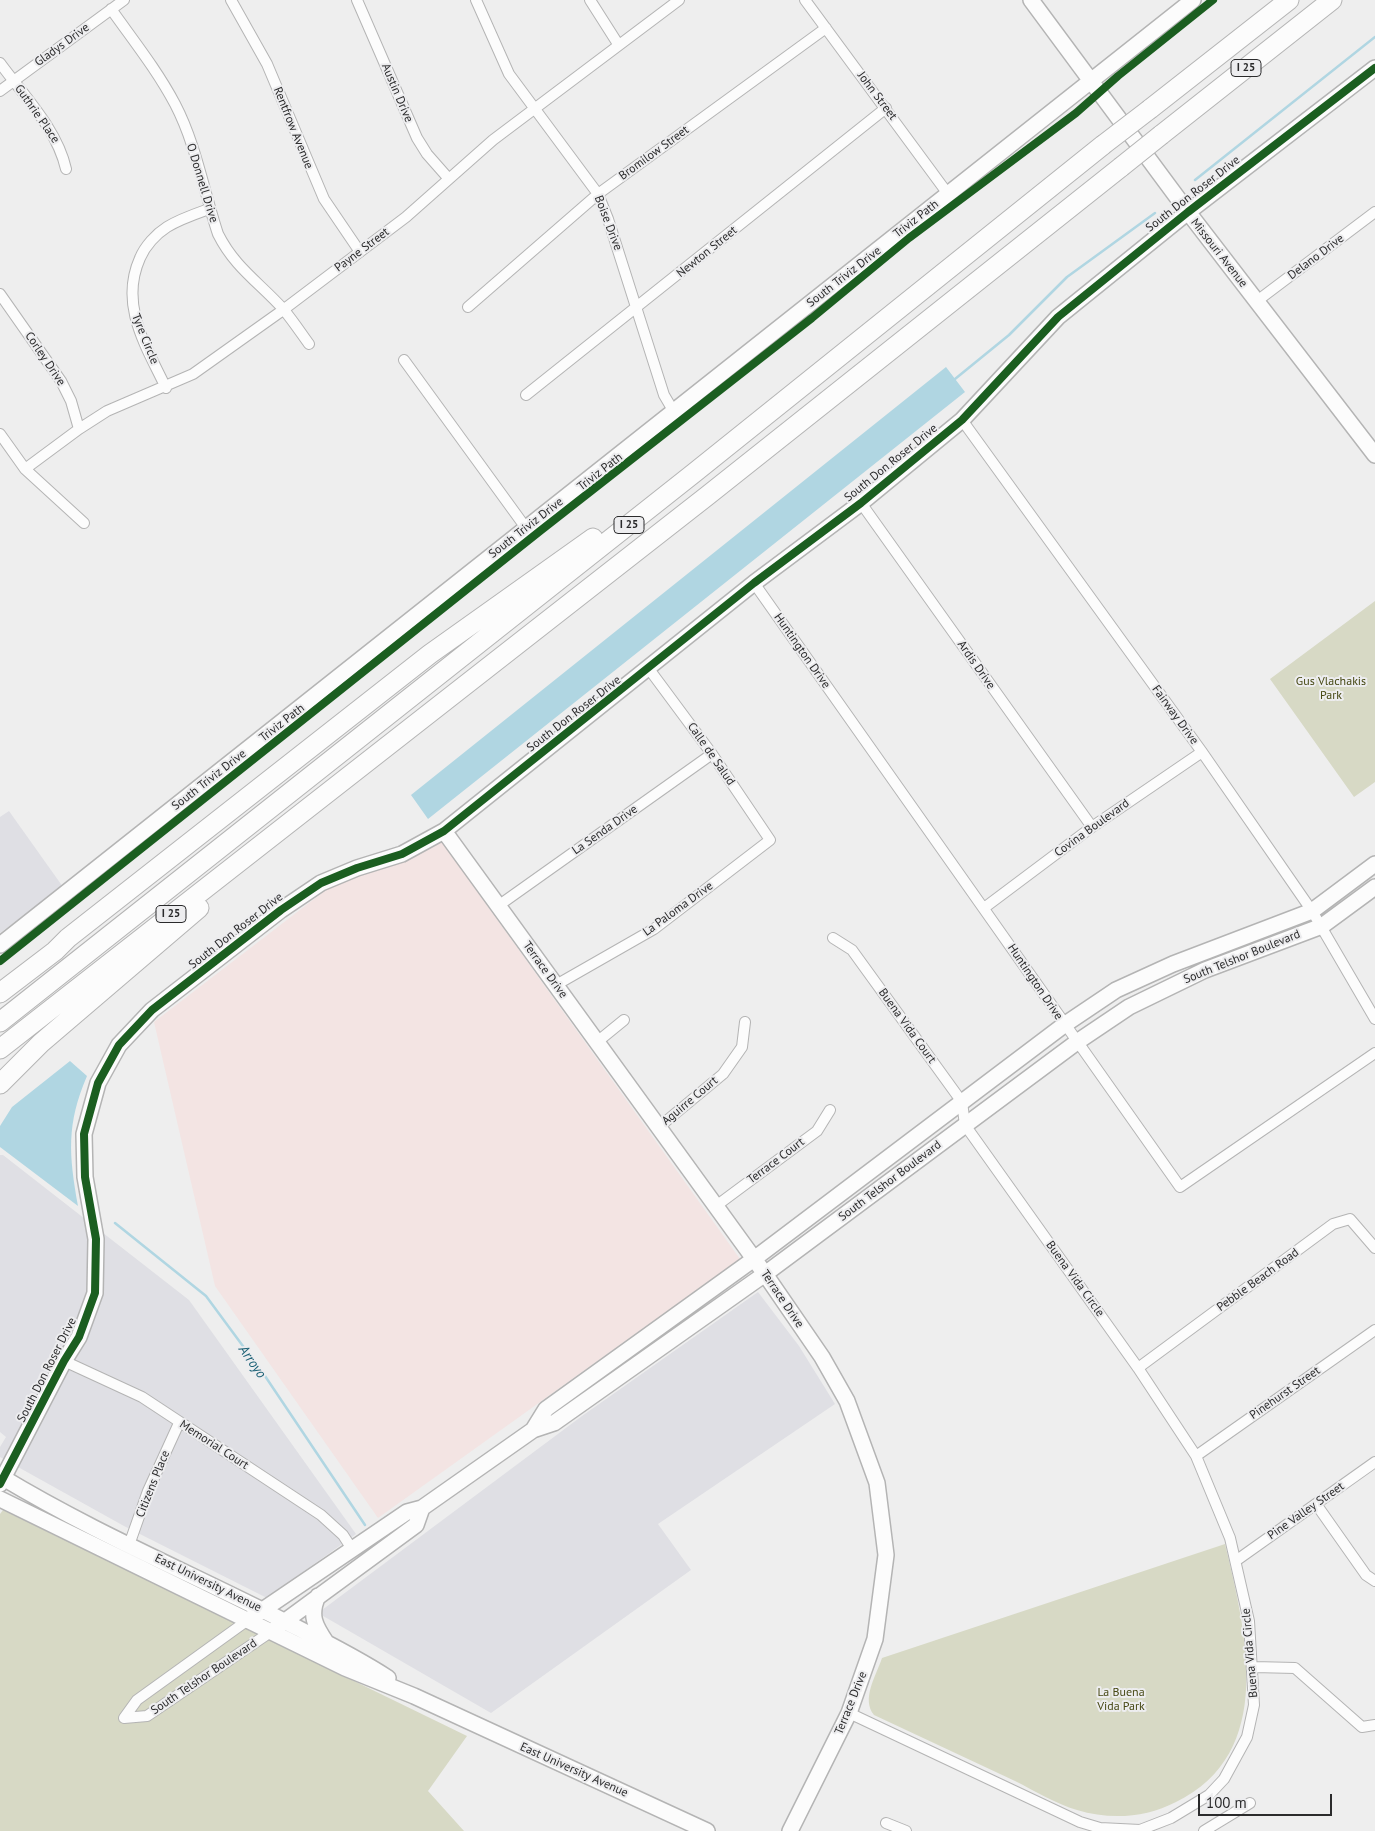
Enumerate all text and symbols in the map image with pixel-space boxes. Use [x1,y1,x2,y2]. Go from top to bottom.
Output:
street label: Gladys Drive [32,20,92,70]
road number: I 25 [1231,59,1261,76]
street label: Austin Drive [378,61,416,125]
street label: John Street [854,69,900,123]
street label: Guthrie Place [11,82,63,146]
street label: Rentfrow Avenue [270,85,316,171]
street label: Bromilow Street [616,123,692,183]
street label: O Donnell Drive [183,142,221,224]
street label: South Don Roser Drive [1143,153,1243,235]
street label: Boise Drive [591,193,625,253]
street label: Triviz Path [891,197,941,241]
street label: Missouri Avenue [1188,216,1250,290]
street label: Newton Street [674,223,740,281]
street label: Payne Street [332,225,392,275]
street label: Delano Drive [1285,231,1347,283]
street label: South Triviz Drive [804,244,884,310]
street label: Tyre Circle [128,312,162,366]
street label: Corley Drive [22,329,68,389]
street label: South Don Roser Drive [842,421,940,505]
street label: Triviz Path [575,450,625,494]
street label: South Triviz Drive [486,495,566,561]
road number: I 25 [614,516,644,534]
street label: Huntington Drive [771,611,833,691]
street label: Ardis Drive [954,638,998,692]
street label: South Don Roser Drive [524,673,624,755]
park label: Gus Vlachakis Park [1296,675,1366,703]
street label: Fairway Drive [1149,682,1201,748]
street label: Triviz Path [257,701,307,745]
street label: Calle de Salud [684,720,738,788]
street label: South Triviz Drive [169,747,249,813]
street label: Covina Boulevard [1052,796,1132,860]
street label: La Senda Drive [569,802,641,858]
street label: La Paloma Drive [640,879,716,939]
street label: South Don Roser Drive [186,890,286,972]
road number: I 25 [156,906,186,922]
street label: South Telshor Boulevard [1182,927,1302,987]
street label: Terrace Drive [520,939,570,1001]
street label: Huntington Drive [1004,941,1066,1023]
street label: Buena Vida Court [875,986,939,1066]
street label: Aguirre Court [659,1074,721,1128]
street label: Terrace Court [745,1135,807,1187]
street label: South Telshor Boulevard [836,1138,944,1224]
street label: Buena Vida Circle [1043,1238,1107,1320]
street label: Pebble Beach Road [1214,1245,1302,1315]
street label: Terrace Drive [757,1267,807,1331]
street label: South Don Roser Drive [14,1315,80,1425]
water label: Arroyo [235,1342,269,1382]
street label: Pinehurst Street [1247,1363,1323,1423]
street label: Memorial Court [177,1417,251,1473]
street label: Citizens Place [133,1448,173,1520]
street label: Pine Valley Street [1265,1479,1347,1543]
street label: East University Avenue [152,1551,264,1615]
street label: Buena Vida Circle [1239,1607,1261,1699]
street label: South Telshor Boulevard [148,1636,260,1718]
street label: Terrace Drive [832,1669,870,1737]
park label: La Buena Vida Park [1097,1686,1145,1714]
street label: East University Avenue [518,1740,630,1800]
scale bar [1200,1784,1334,1816]
text: 100 m [1206,1793,1247,1812]

